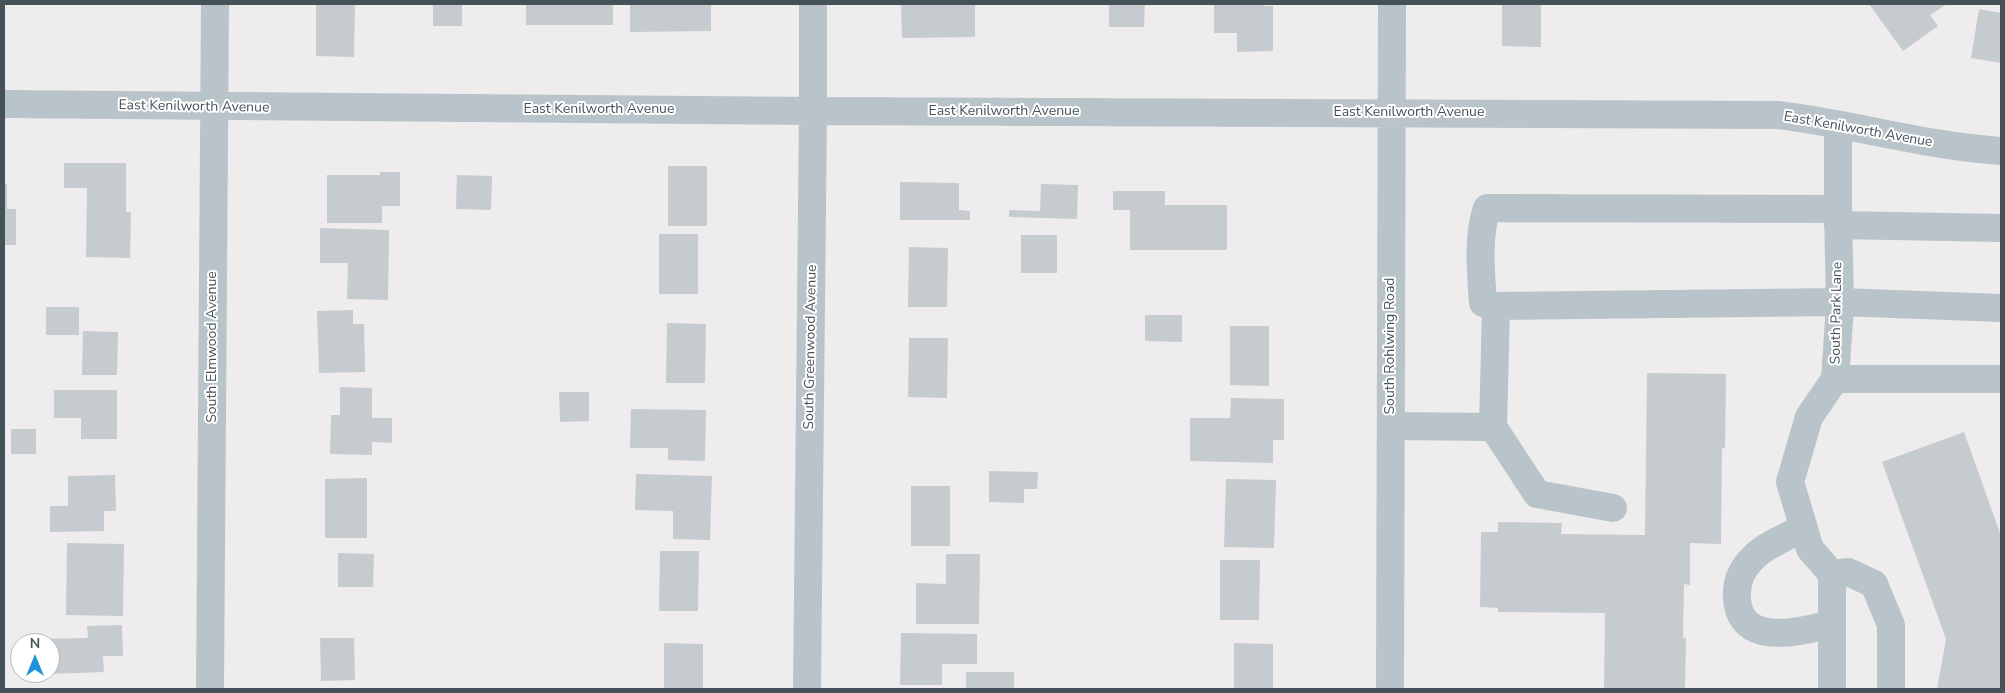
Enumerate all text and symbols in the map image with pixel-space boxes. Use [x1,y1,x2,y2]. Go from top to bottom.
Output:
street label: East Kenilworth Avenue [118,97,270,117]
street label: East Kenilworth Avenue [524,102,674,118]
street label: East Kenilworth Avenue [929,104,1079,120]
street label: East Kenilworth Avenue [1334,105,1484,121]
street label: East Kenilworth Avenue [1782,109,1934,151]
street label: South Park Lane [1828,262,1846,364]
street label: South Greenwood Avenue [801,264,821,430]
street label: South Elmwood Avenue [205,271,221,423]
street label: South Rohlwing Road [1383,278,1399,414]
north arrow [10,633,60,683]
text: N [30,634,40,653]

